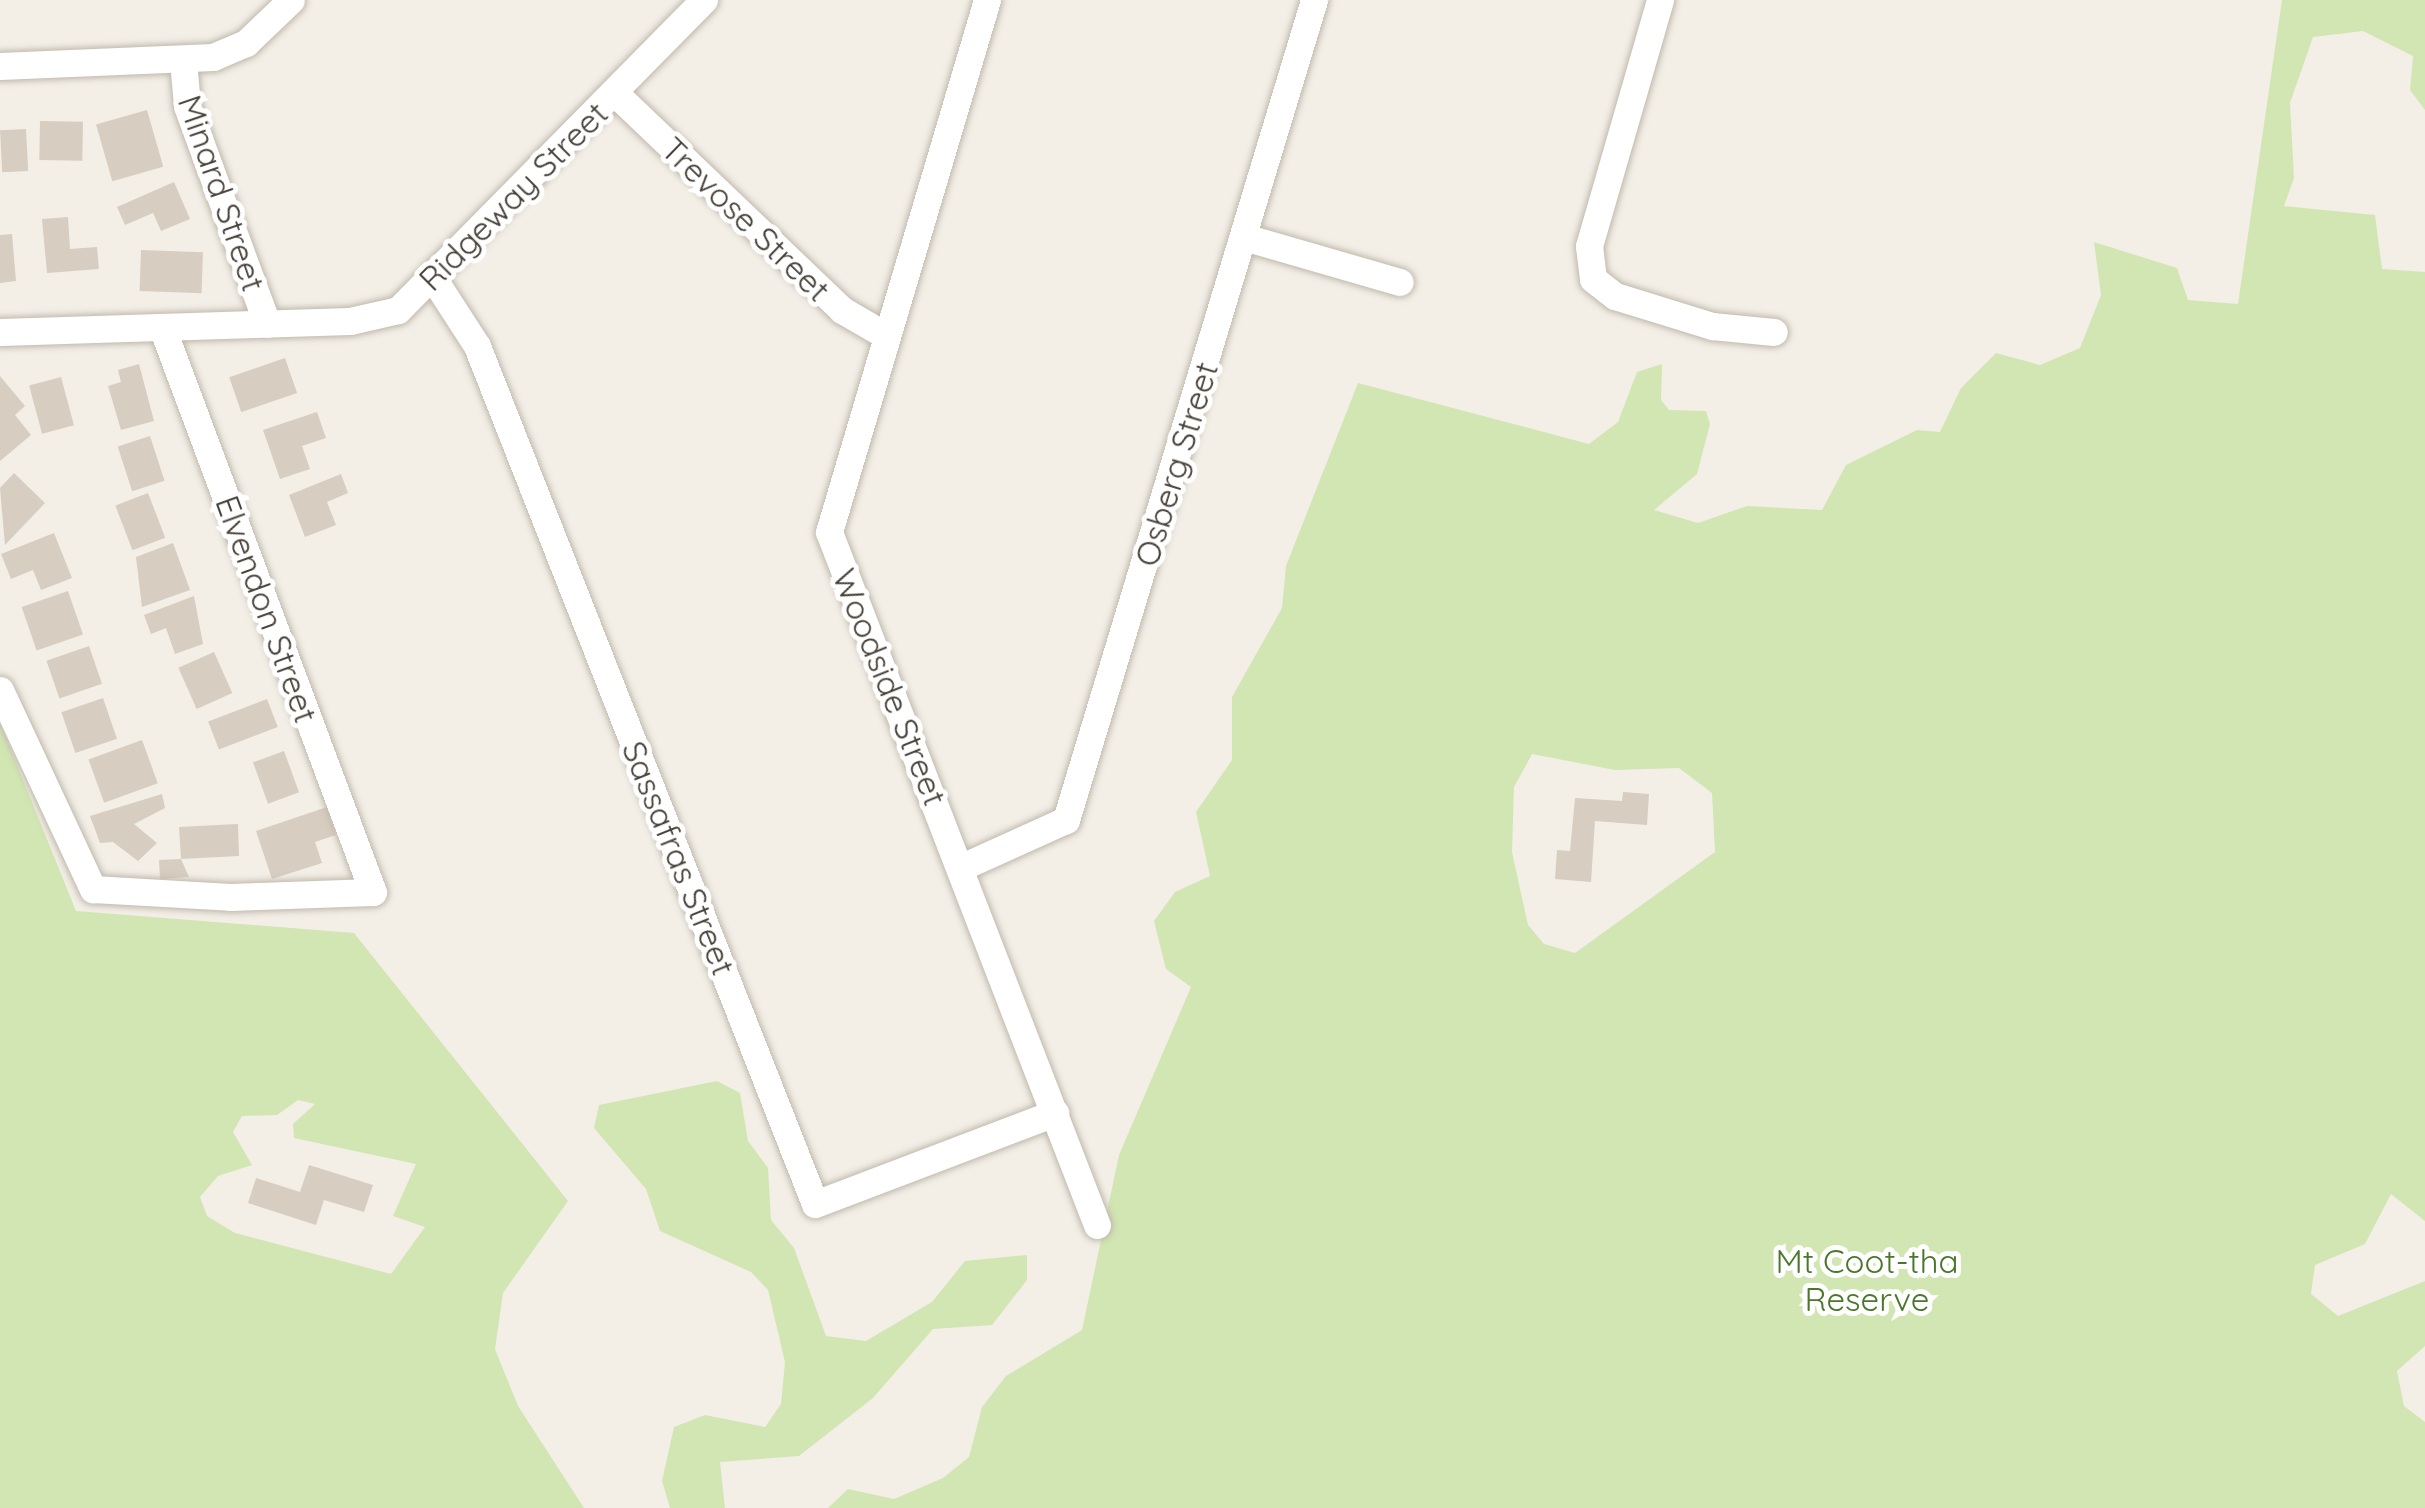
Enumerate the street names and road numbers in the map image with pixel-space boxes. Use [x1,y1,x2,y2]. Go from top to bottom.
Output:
street label: Minard Street [170,90,274,296]
street label: Ridgeway Street [410,93,616,299]
street label: Trevose Street [653,129,839,309]
street label: Osberg Street [1126,357,1226,571]
street label: Elvendon Street [208,490,326,728]
street label: Woodside Street [825,563,955,811]
street label: Sassafras Street [614,735,744,981]

